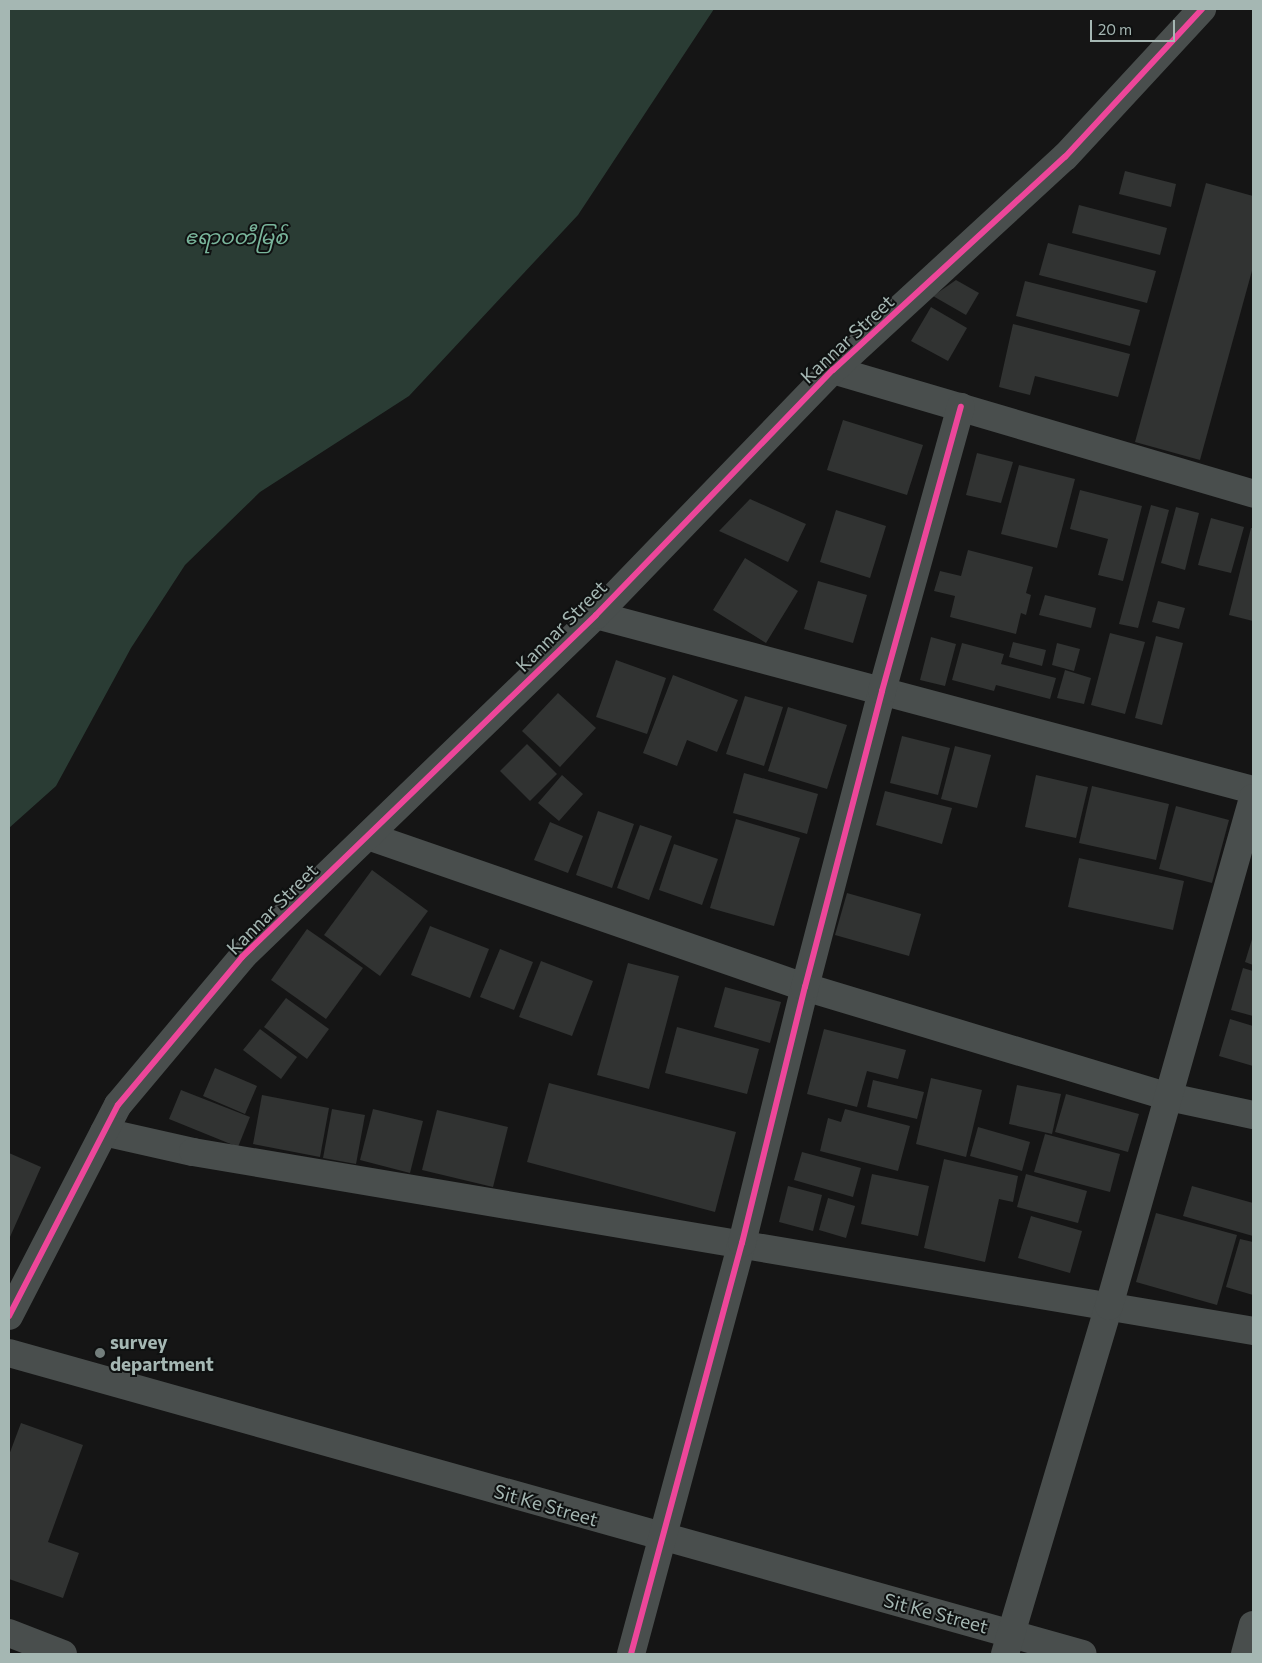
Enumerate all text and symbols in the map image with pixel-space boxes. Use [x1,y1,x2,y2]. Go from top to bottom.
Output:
scale bar [1092,10,1177,42]
text: 20 m [1098,20,1132,38]
water label: ဧရာဝတီမြစ် [184,224,288,248]
street label: Kannar Street [796,290,898,388]
street label: Kannar Street [511,576,611,676]
street label: Kannar Street [222,859,322,959]
place label: survey department [110,1331,214,1375]
marker: survey department [94,1347,106,1359]
street label: Sit Ke Street [491,1479,601,1531]
street label: Sit Ke Street [881,1588,991,1638]

